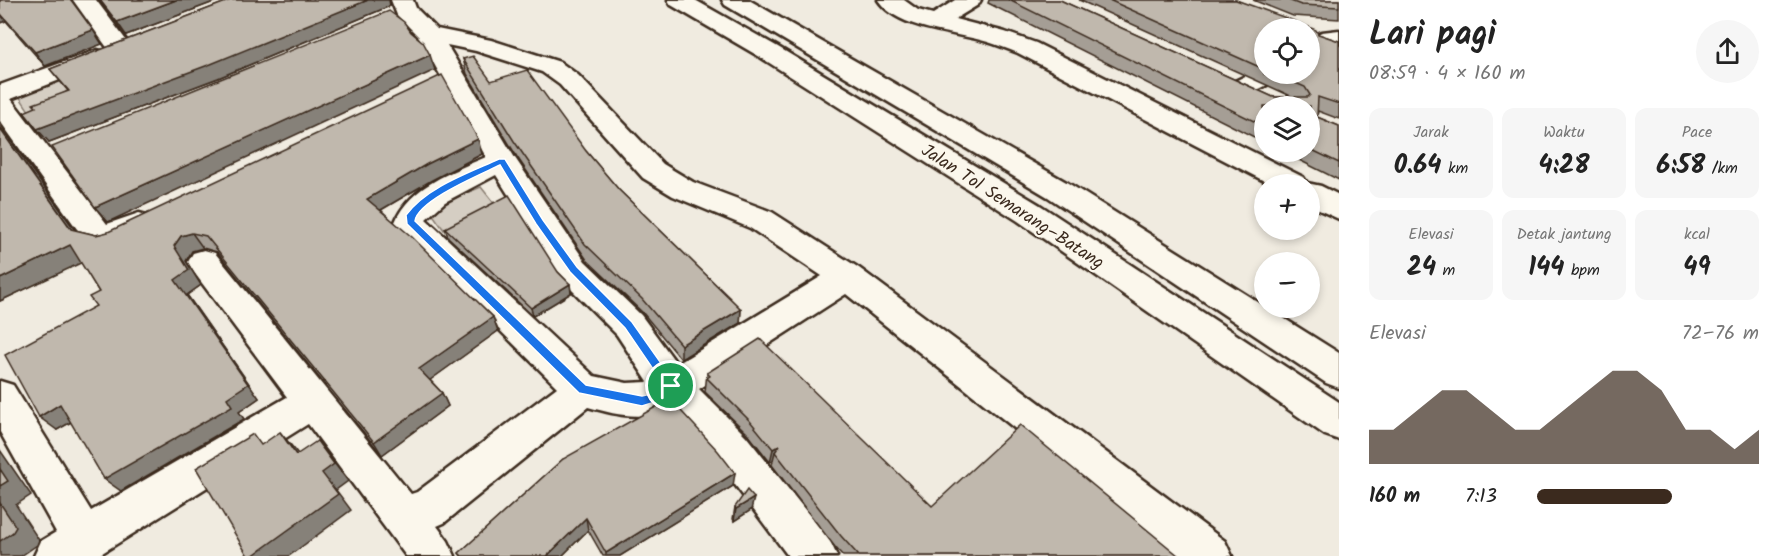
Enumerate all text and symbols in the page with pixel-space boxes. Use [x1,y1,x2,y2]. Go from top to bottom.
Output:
text: Lari pagi [1369,9,1496,62]
map controls [1254,18,1320,318]
button: locate [1254,18,1320,84]
button: share [1696,20,1759,83]
text: 08:59 · 4 × 160 m [1369,58,1525,90]
button: layers [1254,96,1320,162]
text: Jarak [1413,120,1449,145]
text: Waktu [1543,120,1585,145]
text: Pace [1682,120,1712,145]
street label: Jalan Tol Semarang–Batang [915,137,1110,278]
text: 0.64 [1394,145,1442,187]
text: 4:28 [1538,145,1590,187]
text: 6:58 [1656,145,1705,187]
text: km [1442,156,1468,181]
text: /km [1705,156,1738,181]
button: + [1254,174,1320,240]
text: Elevasi [1408,222,1454,247]
text: Detak jantung [1516,222,1612,247]
text: kcal [1684,222,1710,247]
text: 24 [1407,247,1436,289]
text: 144 [1528,247,1565,289]
text: 49 [1683,247,1711,289]
button: − [1254,252,1320,318]
text: m [1436,258,1455,283]
text: bpm [1565,258,1600,283]
text: Elevasi [1369,318,1426,350]
text: 72–76 m [1682,318,1759,350]
pin [645,360,696,411]
icon: arrive [654,369,687,402]
text: 160 m [1369,481,1420,513]
text: 7:13 [1465,481,1497,513]

